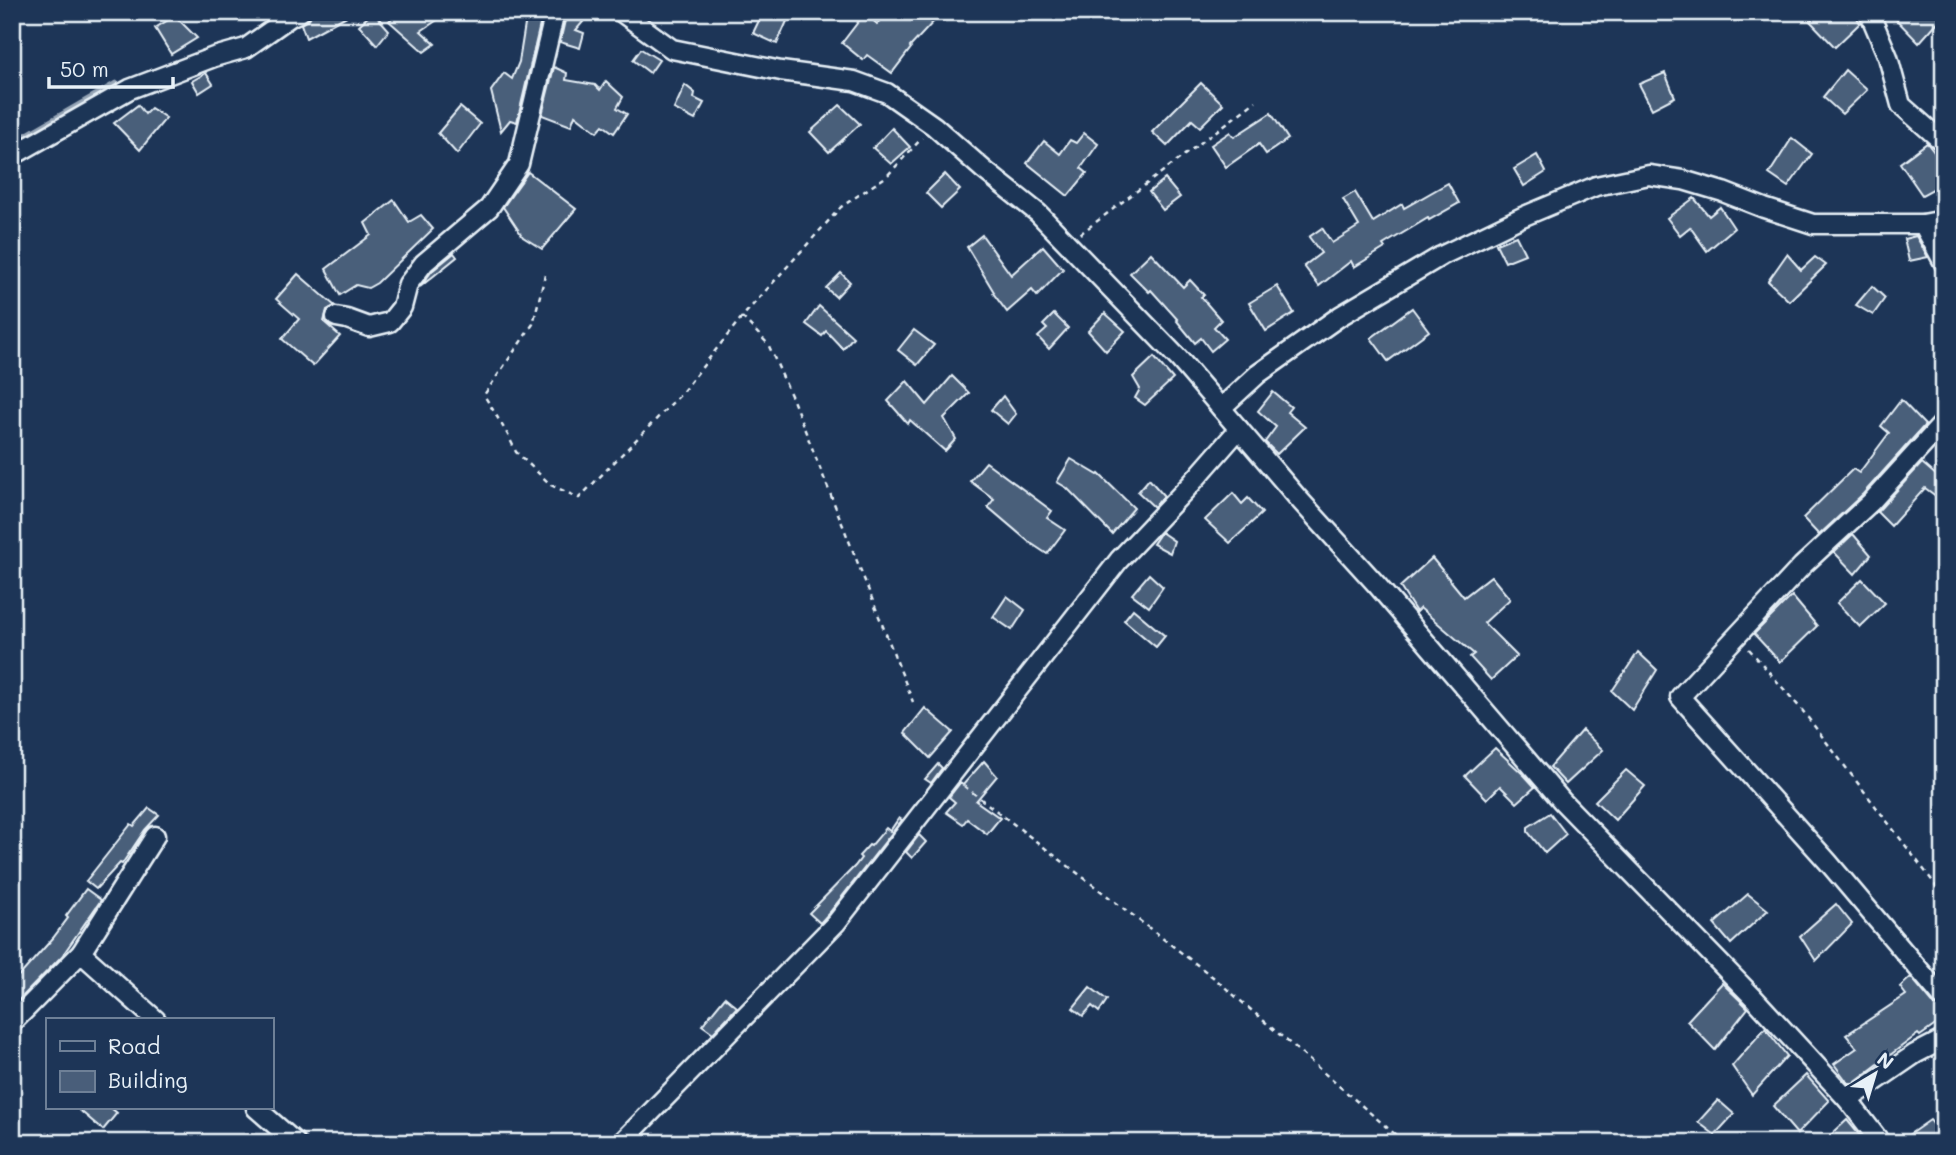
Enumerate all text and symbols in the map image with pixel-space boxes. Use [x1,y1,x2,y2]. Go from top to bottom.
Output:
scale bar [49,46,173,90]
text: 50 m [60,55,109,82]
legend [46,1018,273,1110]
text: Road [108,1032,160,1059]
north arrow [1840,1040,1910,1110]
text: N [1872,1046,1899,1074]
text: Building [108,1066,188,1093]

